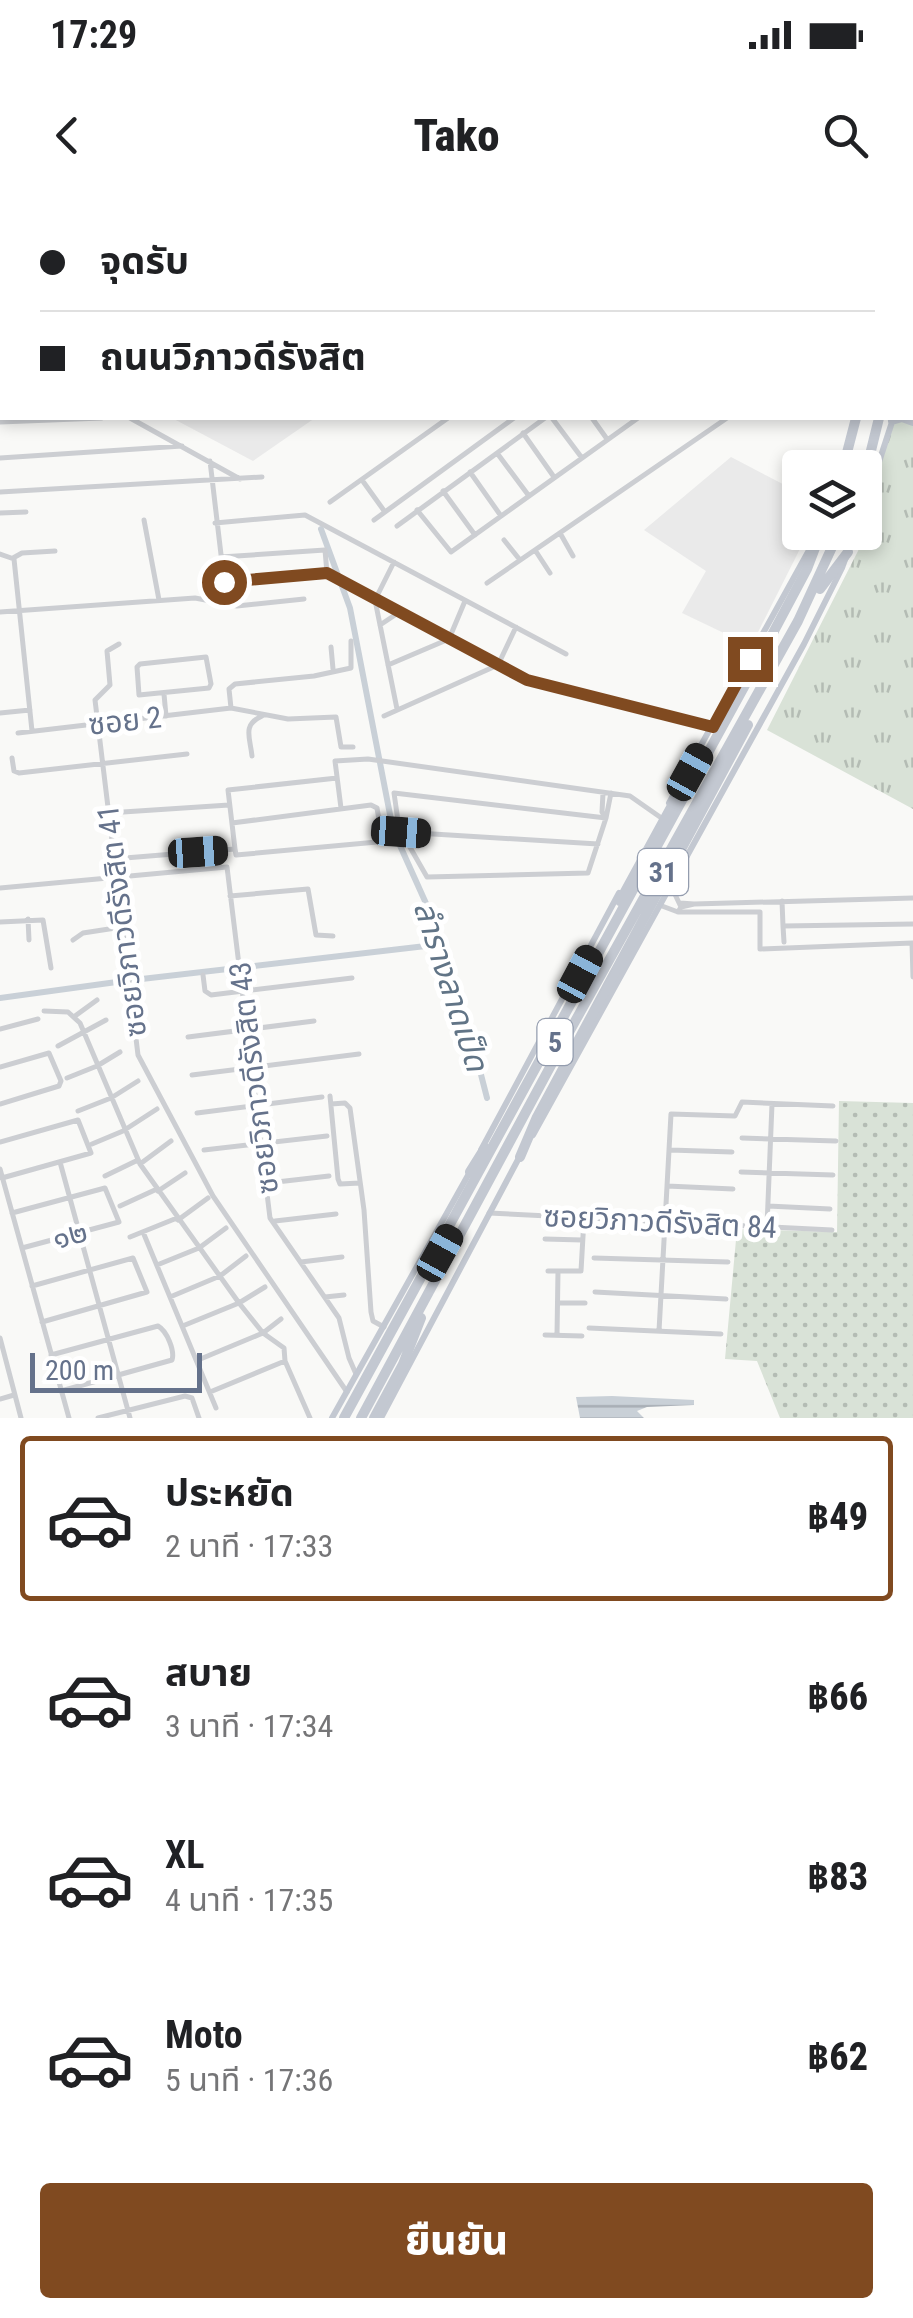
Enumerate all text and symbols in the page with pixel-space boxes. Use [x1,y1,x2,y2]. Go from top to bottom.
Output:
text: 17:29 [50,13,137,57]
icon: back [40,108,95,163]
icon: search [818,108,873,163]
text: Tako [413,109,500,162]
text: จุดรับ [100,239,189,283]
text: ถนนวิภาวดีรังสิต [100,335,366,379]
map controls [782,450,882,550]
button: layers [782,450,882,550]
route start [202,560,247,605]
route end [728,637,773,682]
street label: ซอย 2 [87,699,163,742]
car [662,738,718,806]
street label: ซอยวิภาวดีรังสิต 41 [90,803,153,1039]
car [370,815,432,849]
car [167,835,229,869]
road number: 31 [638,849,688,895]
water label: ลำรางลาดเป็ด [406,896,497,1077]
car [553,940,607,1008]
street label: ซอยวิภาวดีรังสิต 43 [222,960,285,1196]
road number: 5 [538,1019,572,1065]
street label: ซอยวิภาวดีรังสิต 84 [543,1198,778,1245]
street label: ๑๒ [49,1213,91,1256]
car [412,1219,468,1287]
scale bar [30,1348,202,1392]
text: 200 m [45,1354,114,1387]
text: ประหยัด [165,1471,294,1515]
icon: car [45,1474,135,1564]
text: ฿49 [807,1495,868,1539]
text: 2 นาที · 17:33 [165,1527,333,1565]
text: สบาย [165,1651,252,1695]
icon: car [45,1654,135,1744]
text: ฿66 [807,1675,868,1719]
text: 3 นาที · 17:34 [165,1707,333,1745]
text: XL [165,1833,204,1877]
icon: car [45,1834,135,1924]
text: ฿83 [807,1855,868,1899]
text: 4 นาที · 17:35 [165,1881,333,1919]
text: Moto [165,2013,243,2057]
icon: car [45,2014,135,2104]
text: ฿62 [807,2035,868,2079]
text: 5 นาที · 17:36 [165,2061,333,2099]
button: ยืนยัน [40,2183,873,2298]

